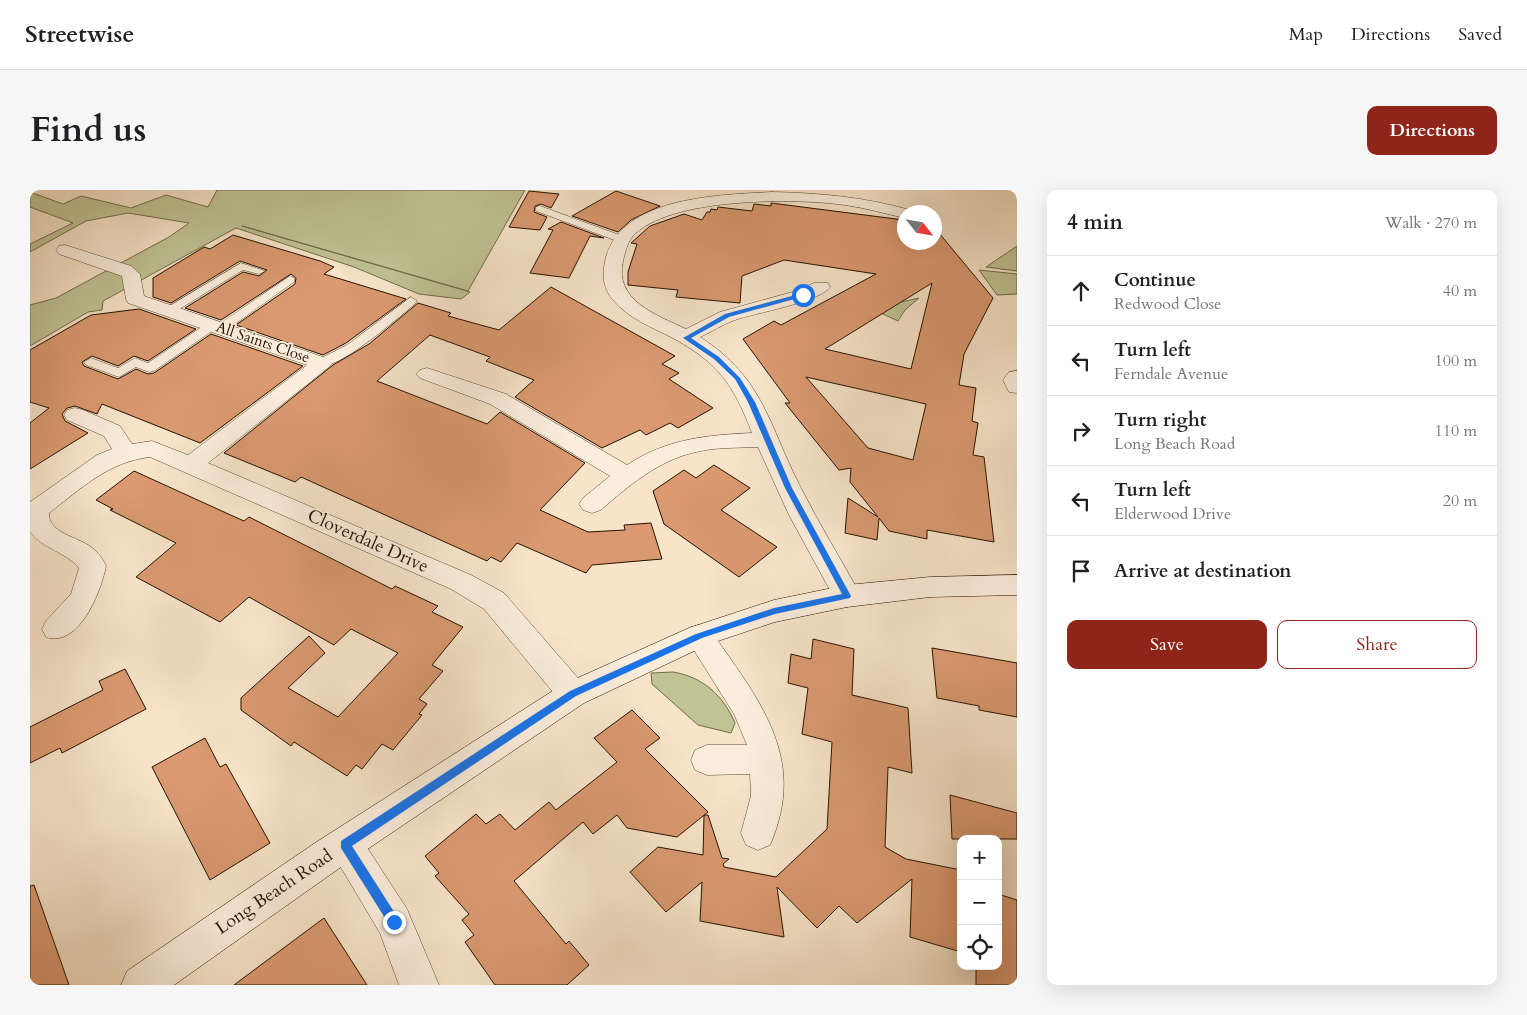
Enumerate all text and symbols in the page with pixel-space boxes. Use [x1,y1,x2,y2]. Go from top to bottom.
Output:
text: Streetwise [25,18,134,51]
text: Map [1289,22,1323,47]
text: Directions [1351,22,1430,47]
text: Saved [1458,22,1502,47]
text: Find us [30,106,146,154]
button: Directions [1367,106,1497,155]
north arrow [897,205,942,250]
text: 4 min [1067,208,1123,237]
text: Walk · 270 m [1385,212,1477,234]
text: Continue [1114,267,1196,293]
icon: ahead [1067,277,1095,305]
text: 40 m [1443,280,1477,302]
route start [792,284,815,307]
text: Redwood Close [1114,293,1221,315]
street label: All Saints Close [213,317,313,367]
text: Turn left [1114,337,1191,363]
icon: left [1067,347,1095,375]
text: 100 m [1435,350,1477,372]
text: Ferndale Avenue [1114,363,1228,385]
text: Turn right [1114,407,1206,433]
icon: right [1067,417,1095,445]
text: 110 m [1435,420,1477,442]
text: Long Beach Road [1114,433,1235,455]
text: Turn left [1114,477,1191,503]
icon: left [1067,487,1095,515]
text: 20 m [1443,490,1477,512]
street label: Cloverdale Drive [303,503,433,579]
text: Elderwood Drive [1114,503,1231,525]
icon: arrive [1067,557,1095,585]
text: Arrive at destination [1114,558,1291,584]
button: Save [1067,620,1267,669]
button: Share [1277,620,1477,669]
map controls [957,835,1002,970]
button: + [957,835,1002,880]
street label: Long Beach Road [210,843,338,941]
button: − [957,880,1002,925]
route end [383,911,406,934]
button: locate [957,925,1002,970]

